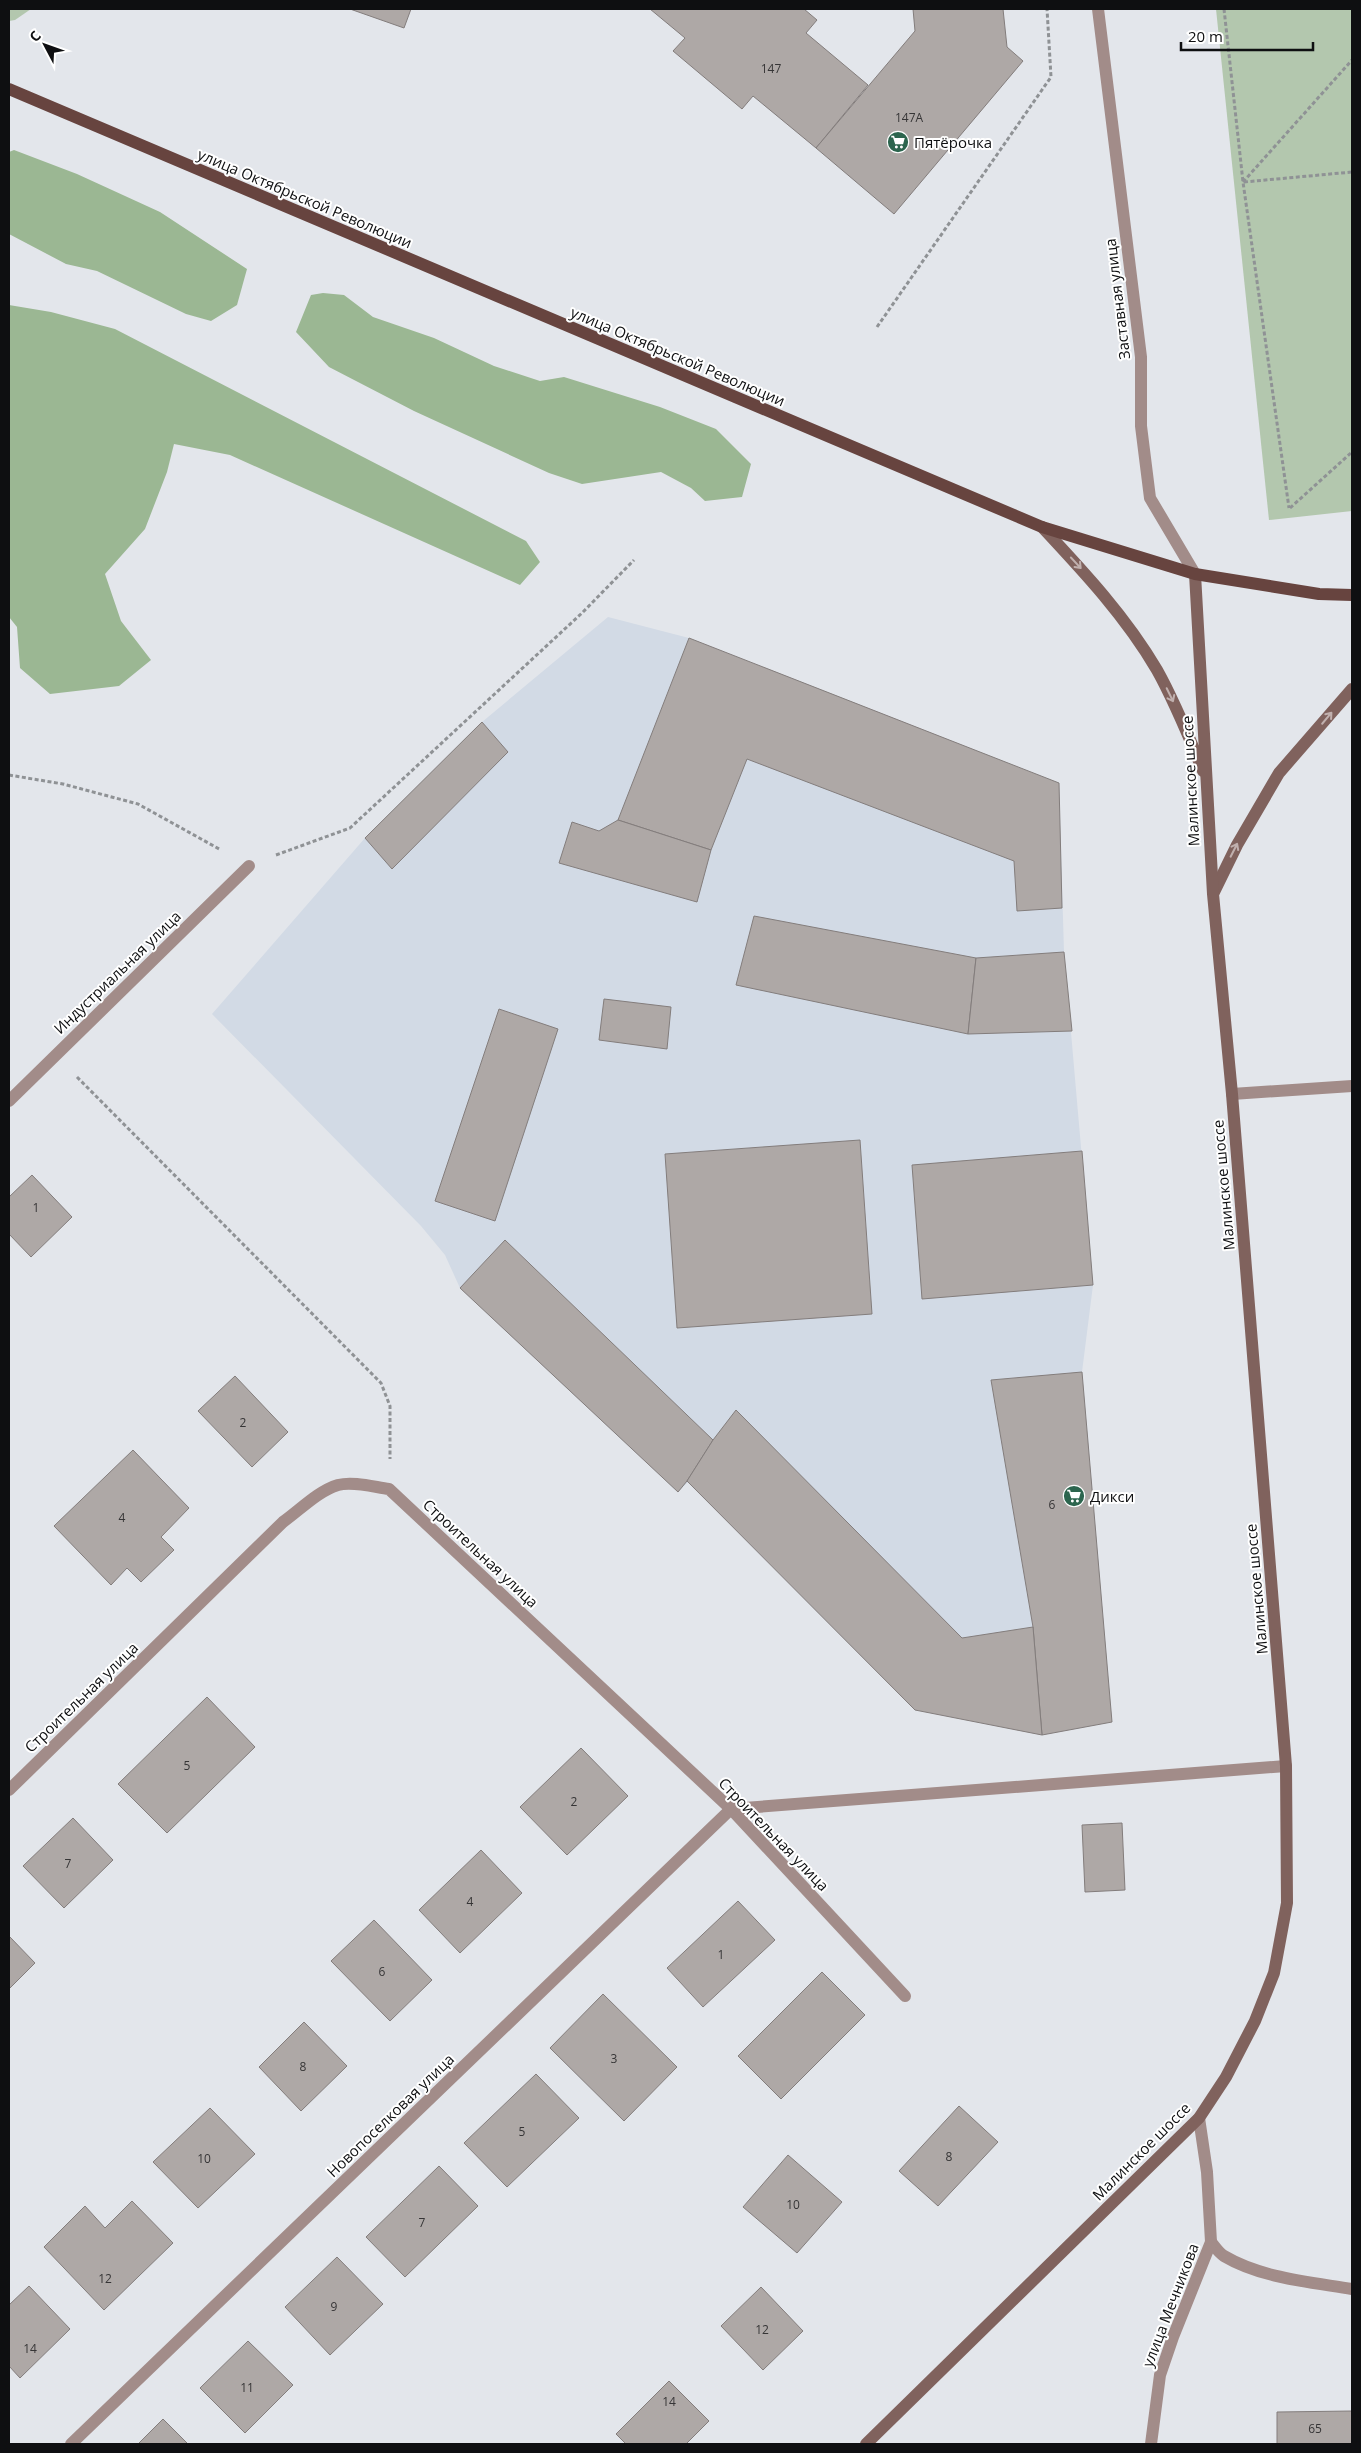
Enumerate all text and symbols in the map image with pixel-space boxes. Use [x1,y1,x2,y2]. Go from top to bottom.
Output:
north arrow [20,20,70,70]
scale bar [1181,20,1314,52]
text: С [25,26,45,46]
text: 20 m [1188,26,1223,46]
house number: 147 [761,60,781,77]
house number: 147А [895,109,923,126]
supermarket icon: Пятёрочка [886,130,910,154]
place label: Пятёрочка [914,132,992,152]
street label: улица Октябрьской Революции [195,144,415,252]
street label: Заставная улица [1100,237,1134,361]
street label: улица Октябрьской Революции [568,302,788,410]
one-way arrow [1070,556,1082,569]
one-way arrow [1165,687,1175,702]
one-way arrow [1322,711,1333,724]
street label: Малинское шоссе [1177,715,1203,847]
one-way arrow [1230,843,1239,858]
street label: Индустриальная улица [49,906,185,1038]
street label: Малинское шоссе [1207,1119,1239,1251]
house number: 1 [33,1199,39,1216]
house number: 2 [240,1414,247,1431]
supermarket icon: Дикси [1062,1484,1086,1508]
place label: Дикси [1090,1486,1134,1506]
street label: Строительная улица [419,1494,543,1612]
house number: 6 [1049,1496,1056,1513]
house number: 4 [119,1509,126,1526]
street label: Малинское шоссе [1240,1523,1272,1655]
street label: Строительная улица [20,1638,142,1756]
house number: 5 [184,1757,191,1774]
street label: Строительная улица [715,1773,833,1895]
house number: 2 [571,1793,578,1810]
house number: 7 [65,1855,72,1872]
house number: 4 [467,1893,474,1910]
house number: 1 [718,1946,724,1963]
house number: 6 [379,1963,386,1980]
street label: Новопоселковая улица [322,2049,458,2181]
house number: 3 [611,2050,618,2067]
house number: 8 [300,2058,307,2075]
street label: Малинское шоссе [1088,2098,1194,2204]
house number: 5 [519,2123,526,2140]
house number: 8 [946,2148,953,2165]
house number: 10 [197,2150,211,2167]
house number: 10 [786,2196,800,2213]
house number: 7 [419,2214,426,2231]
street label: улица Мечникова [1137,2240,1203,2370]
house number: 12 [98,2270,112,2287]
house number: 9 [331,2298,338,2315]
house number: 12 [755,2321,769,2338]
house number: 14 [23,2340,37,2357]
house number: 11 [240,2379,254,2396]
house number: 14 [662,2393,676,2410]
house number: 65 [1308,2420,1322,2437]

